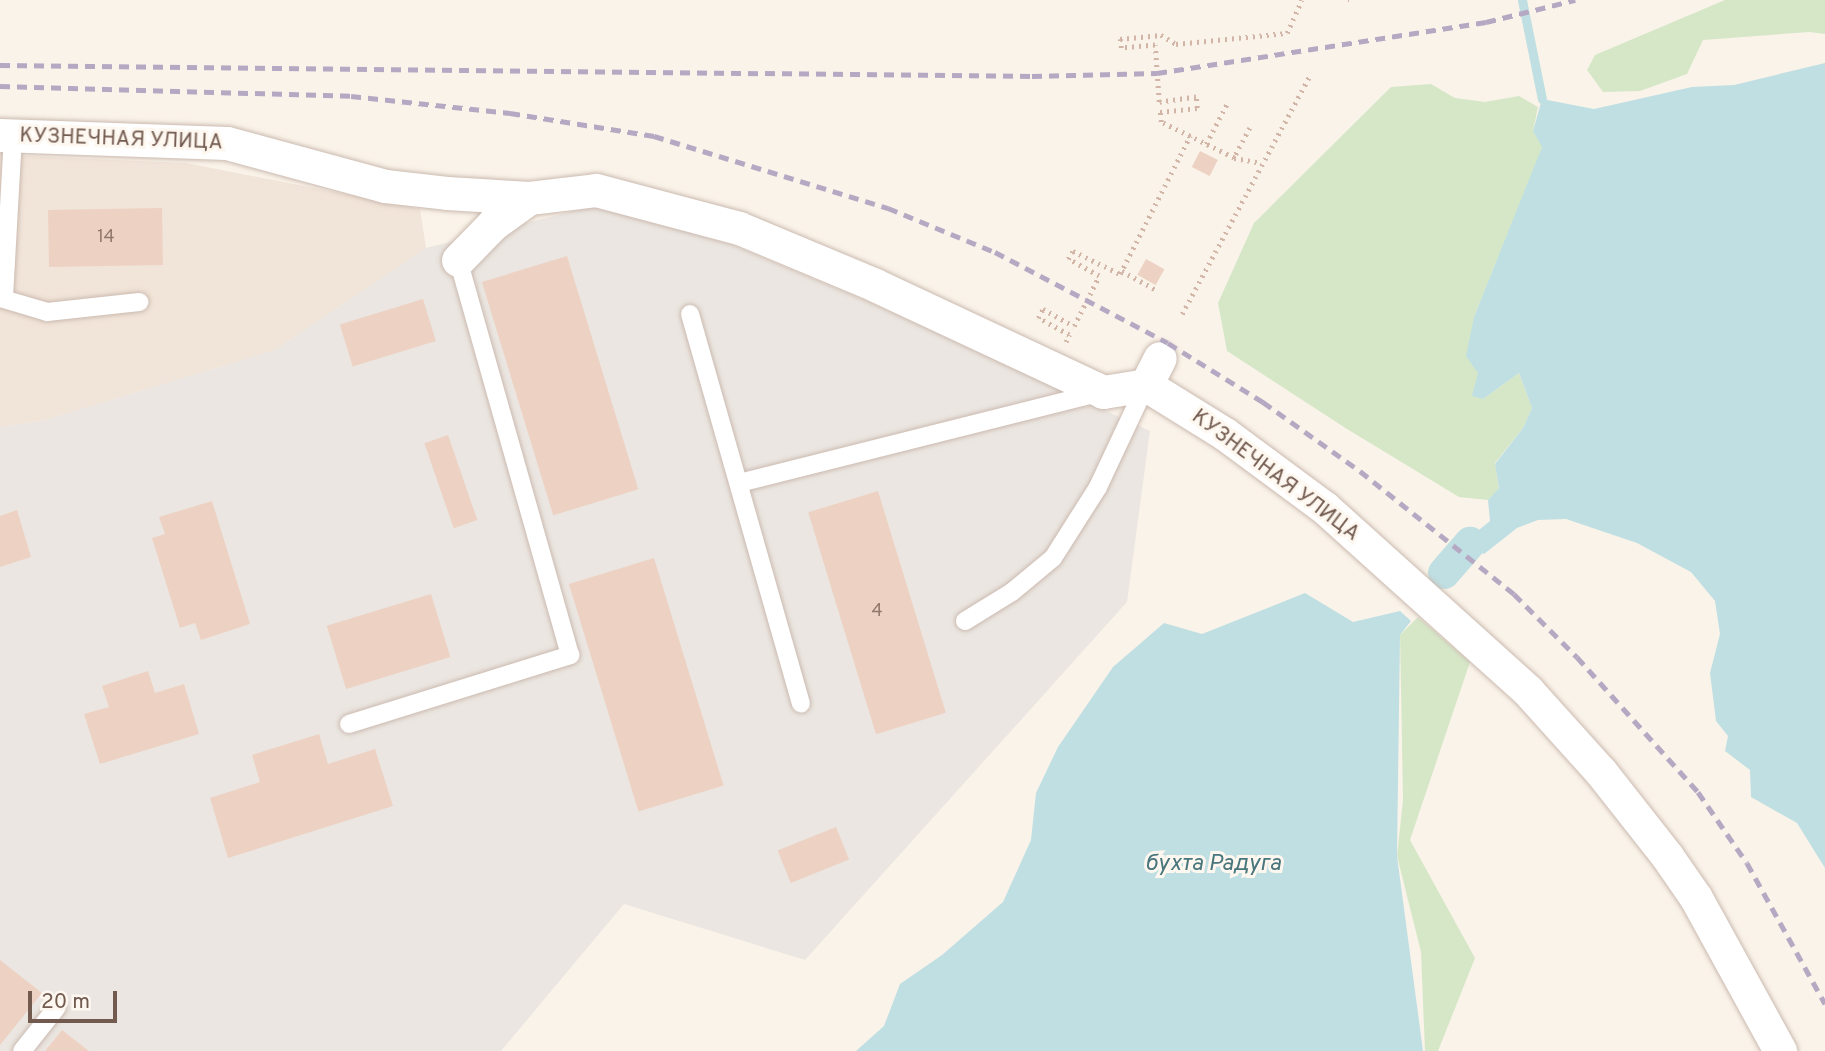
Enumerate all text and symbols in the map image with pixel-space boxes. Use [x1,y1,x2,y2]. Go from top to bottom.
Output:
street label: КУЗНЕЧНАЯ УЛИЦА [19,124,223,156]
house number: 14 [97,227,115,249]
street label: КУЗНЕЧНАЯ УЛИЦА [1186,405,1364,547]
house number: 4 [871,601,883,623]
water label: бухта Радуга [1145,851,1281,879]
scale bar [32,978,121,1022]
text: 20 m [41,989,90,1016]

